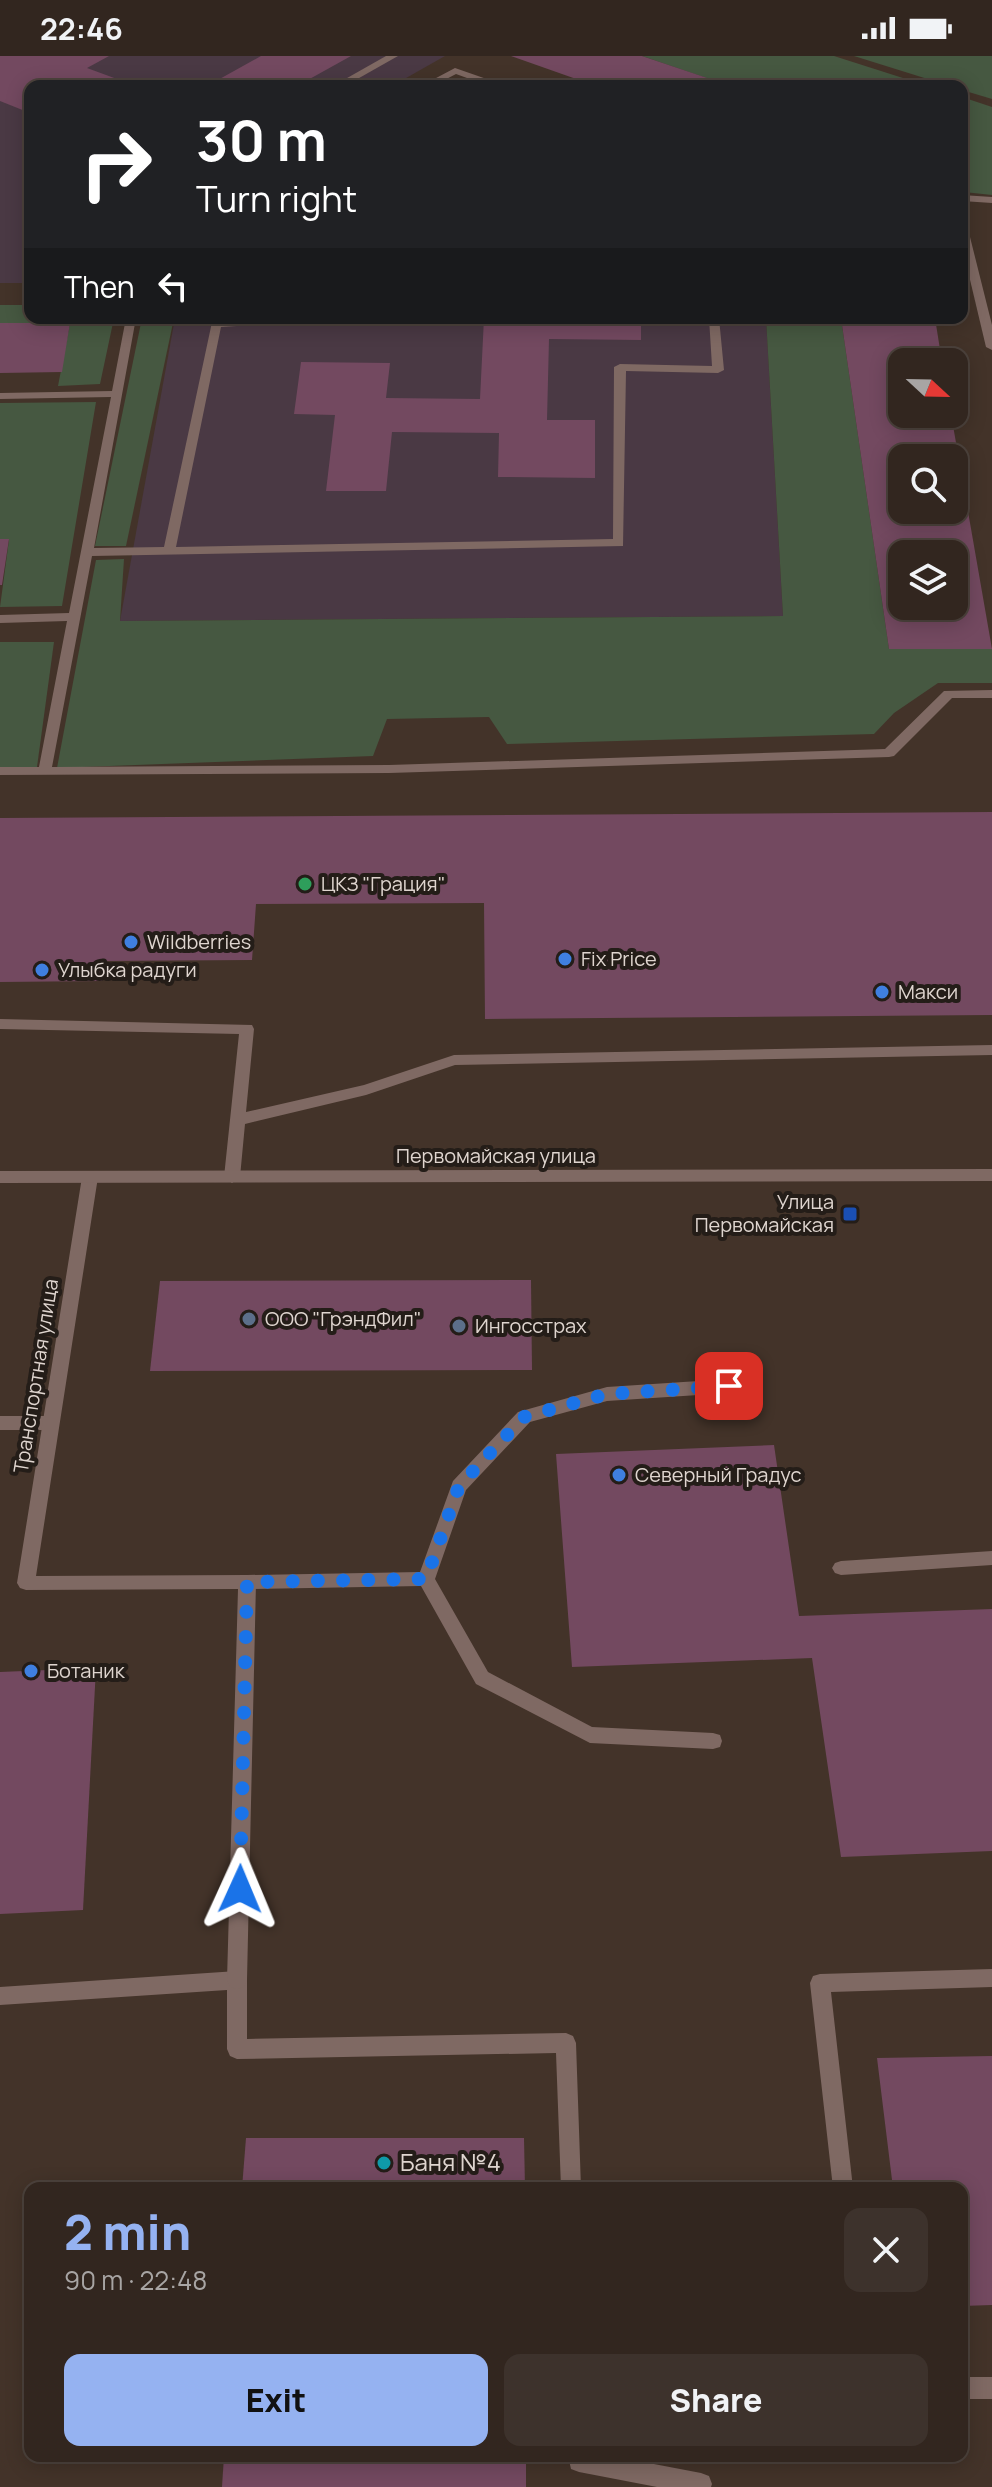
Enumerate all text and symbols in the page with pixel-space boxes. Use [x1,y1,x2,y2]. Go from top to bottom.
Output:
text: 22:46 [40,8,123,49]
text: 30 m [196,101,327,178]
icon: right [64,112,168,216]
text: Turn right [196,174,357,223]
icon: left [151,264,195,308]
text: Then [64,266,135,307]
north arrow [888,348,968,428]
map controls [888,348,968,620]
button: search [888,444,968,524]
button: layers [888,540,968,620]
place label: ЦКЗ "Грация" [321,870,445,897]
marker: ЦКЗ "Грация" [296,875,314,893]
place label: Wildberries [147,928,251,955]
marker: Wildberries [122,933,140,951]
place label: Fix Price [581,945,657,972]
marker: Fix Price [556,950,574,968]
place label: Улыбка радуги [58,956,197,983]
marker: Улыбка радуги [33,961,51,979]
place label: Макси [898,978,958,1005]
marker: Макси [873,983,891,1001]
street label: Первомайская улица [396,1142,596,1169]
place label: Улица Первомайская [695,1188,834,1238]
marker: Улица Первомайская [841,1205,859,1223]
street label: Транспортная улица [7,1277,64,1475]
place label: ООО "ГрэндФил" [265,1305,422,1332]
marker: ООО "ГрэндФил" [240,1310,258,1328]
place label: Ингосстрах [475,1312,587,1339]
marker: Ингосстрах [450,1317,468,1335]
pin [695,1352,763,1420]
icon: arrive [707,1364,751,1408]
place label: Северный Градус [635,1461,802,1488]
marker: Северный Градус [610,1466,628,1484]
place label: Ботаник [47,1657,126,1684]
marker: Ботаник [22,1662,40,1680]
position arrow [198,1847,282,1931]
place label: Баня №4 [400,2145,501,2178]
marker: Баня №4 [375,2154,393,2172]
text: 2 min [64,2199,191,2264]
button: close [844,2208,928,2292]
text: 90 m · 22:48 [64,2262,207,2298]
button: Exit [64,2354,488,2446]
button: Share [504,2354,928,2446]

